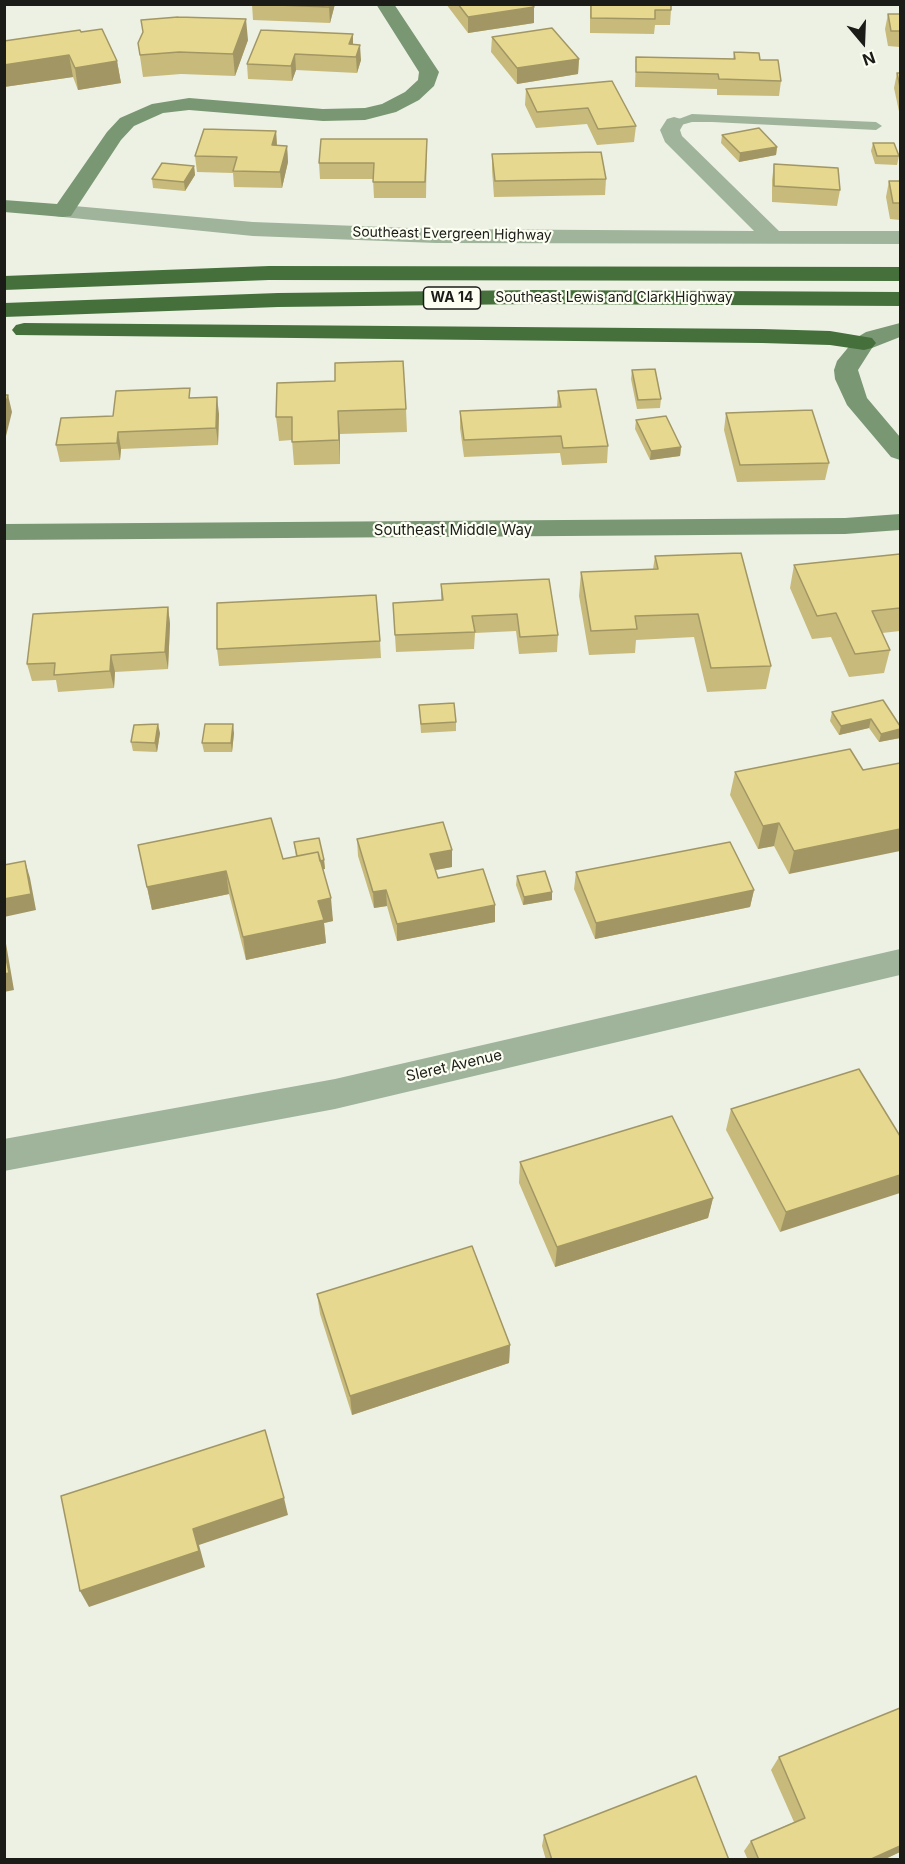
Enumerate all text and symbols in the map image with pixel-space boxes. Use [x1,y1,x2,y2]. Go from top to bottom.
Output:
north arrow [833,12,893,72]
text: N [860,48,878,70]
street label: Southeast Evergreen Highway [352,224,552,244]
road number: WA 14 [424,287,480,309]
street label: Southeast Lewis and Clark Highway [495,290,733,306]
street label: Southeast Middle Way [374,521,532,539]
street label: Sleret Avenue [404,1046,504,1086]

